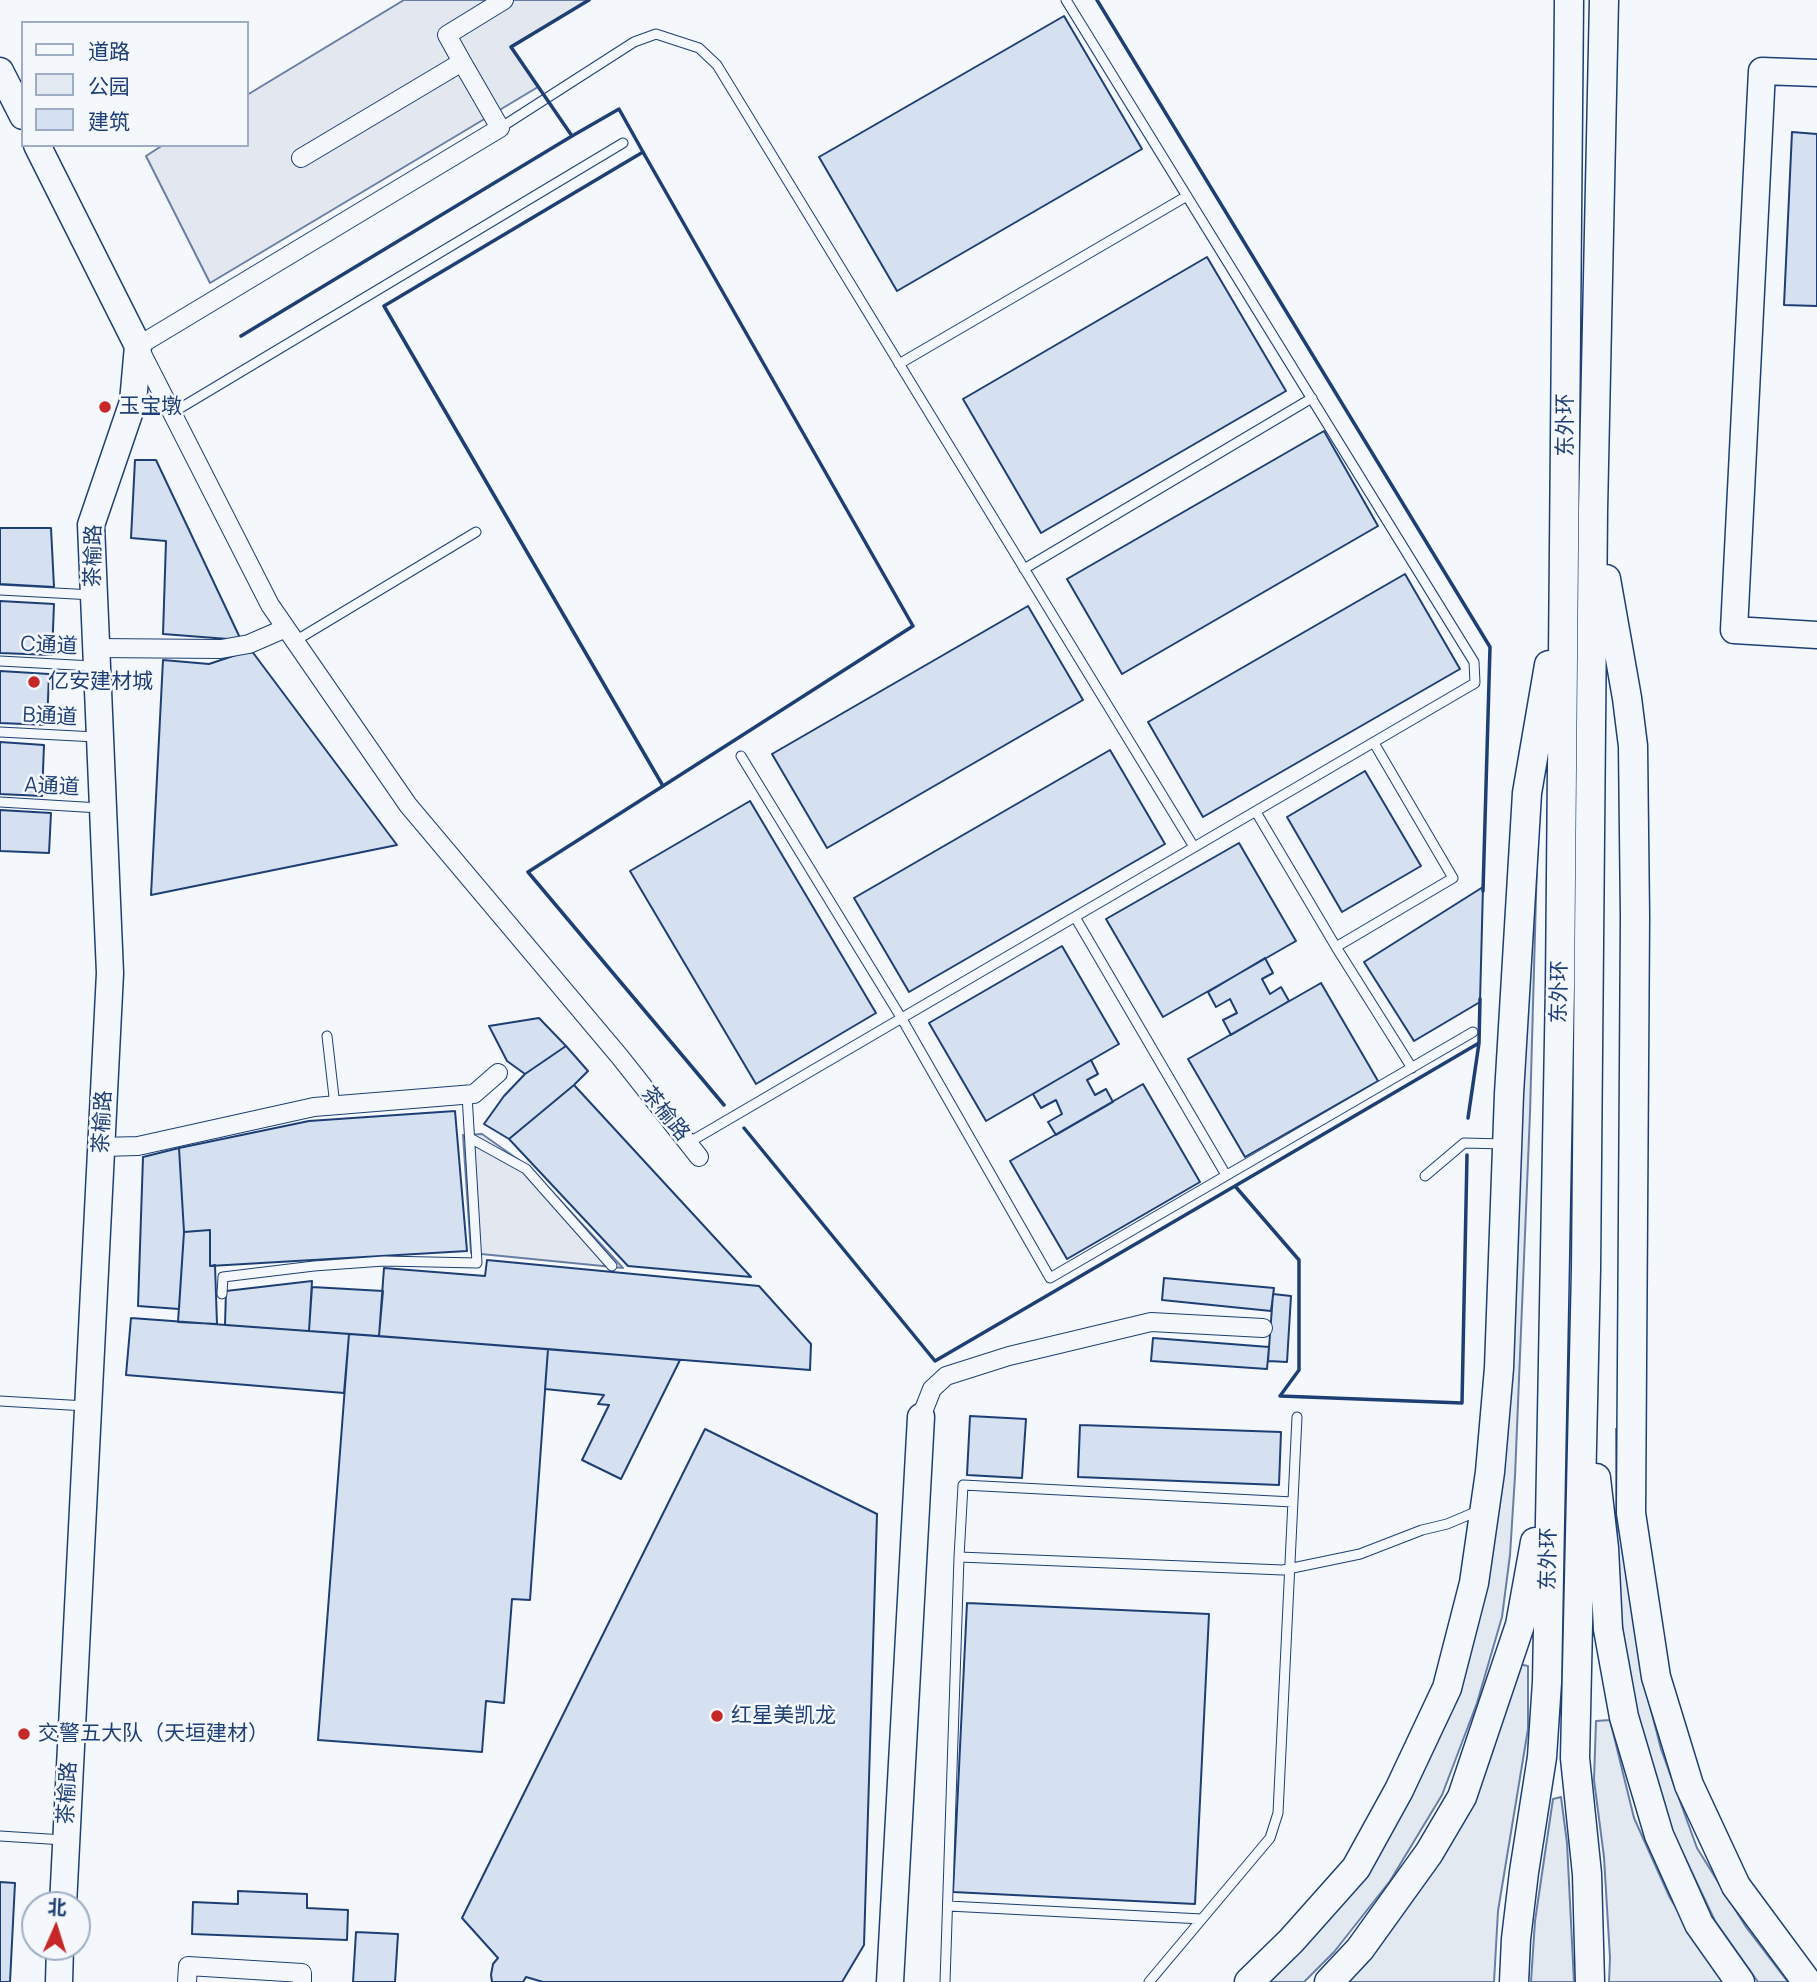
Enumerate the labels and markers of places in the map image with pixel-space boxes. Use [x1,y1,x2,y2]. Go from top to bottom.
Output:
place label: 玉宝墩 [119,394,182,420]
marker: 玉宝墩 [97,399,113,415]
place label: 亿安建材城 [48,669,153,695]
marker: 亿安建材城 [26,674,42,690]
place label: 红星美凯龙 [731,1703,836,1729]
marker: 红星美凯龙 [709,1708,725,1724]
place label: 交警五大队（天垣建材） [38,1721,269,1747]
marker: 交警五大队（天垣建材） [16,1726,32,1742]

